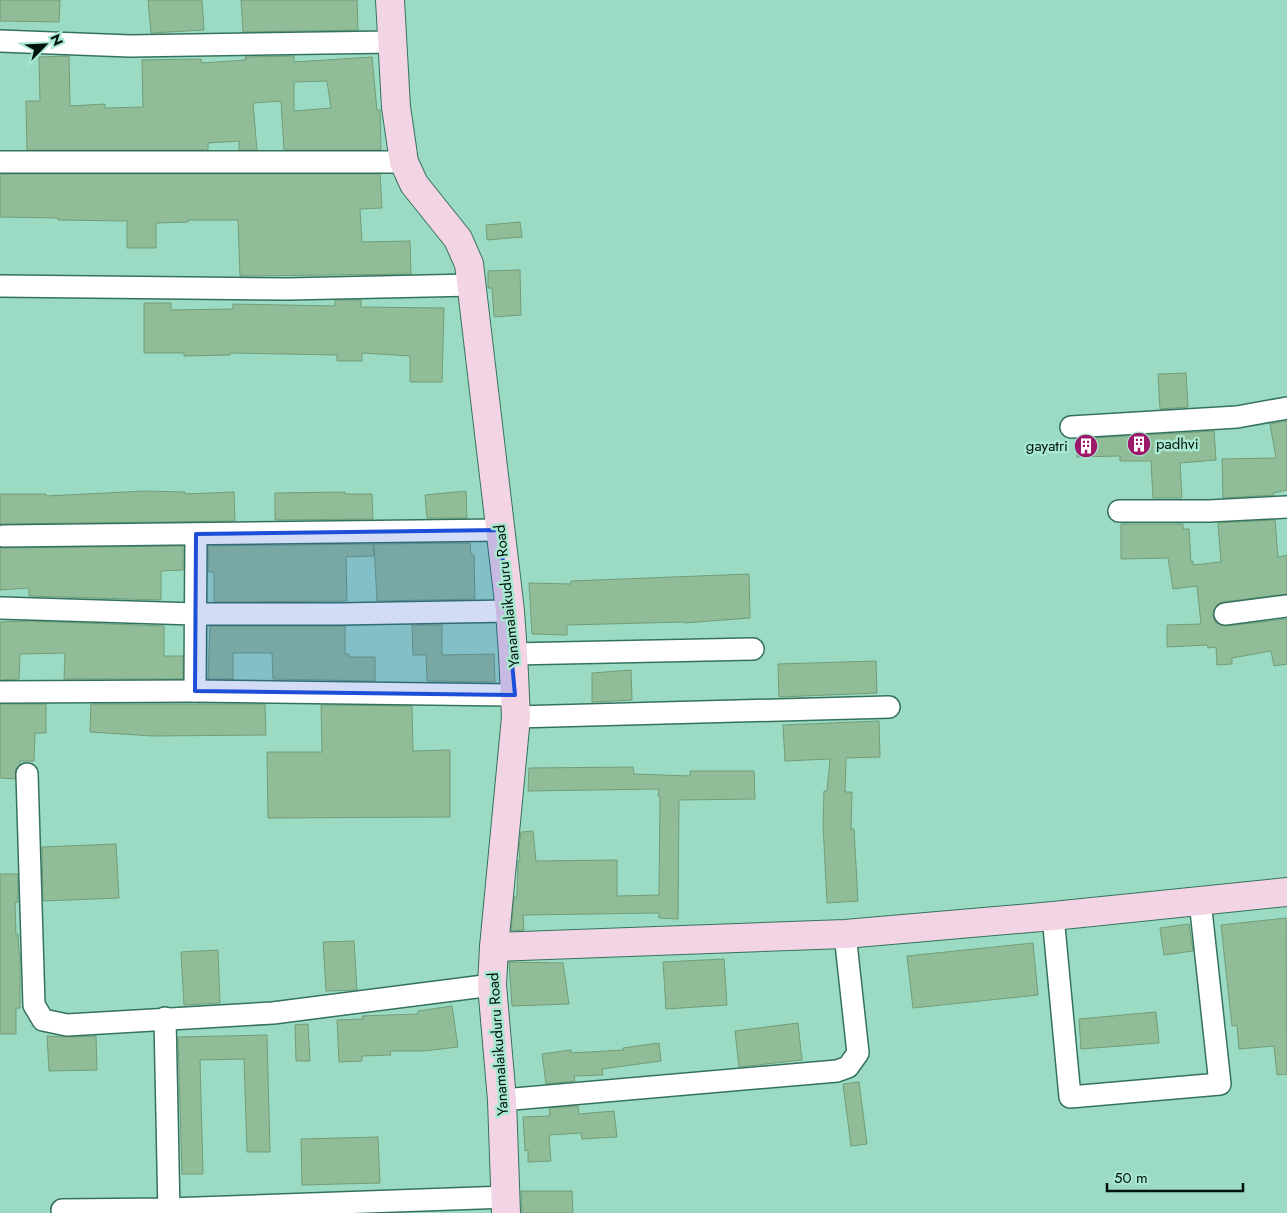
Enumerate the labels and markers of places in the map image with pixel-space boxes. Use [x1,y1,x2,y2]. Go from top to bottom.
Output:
building icon: padhvi [1126,431,1152,457]
building icon: gayatri [1073,433,1099,459]
place label: padhvi [1156,433,1199,455]
place label: gayatri [1026,435,1068,457]

